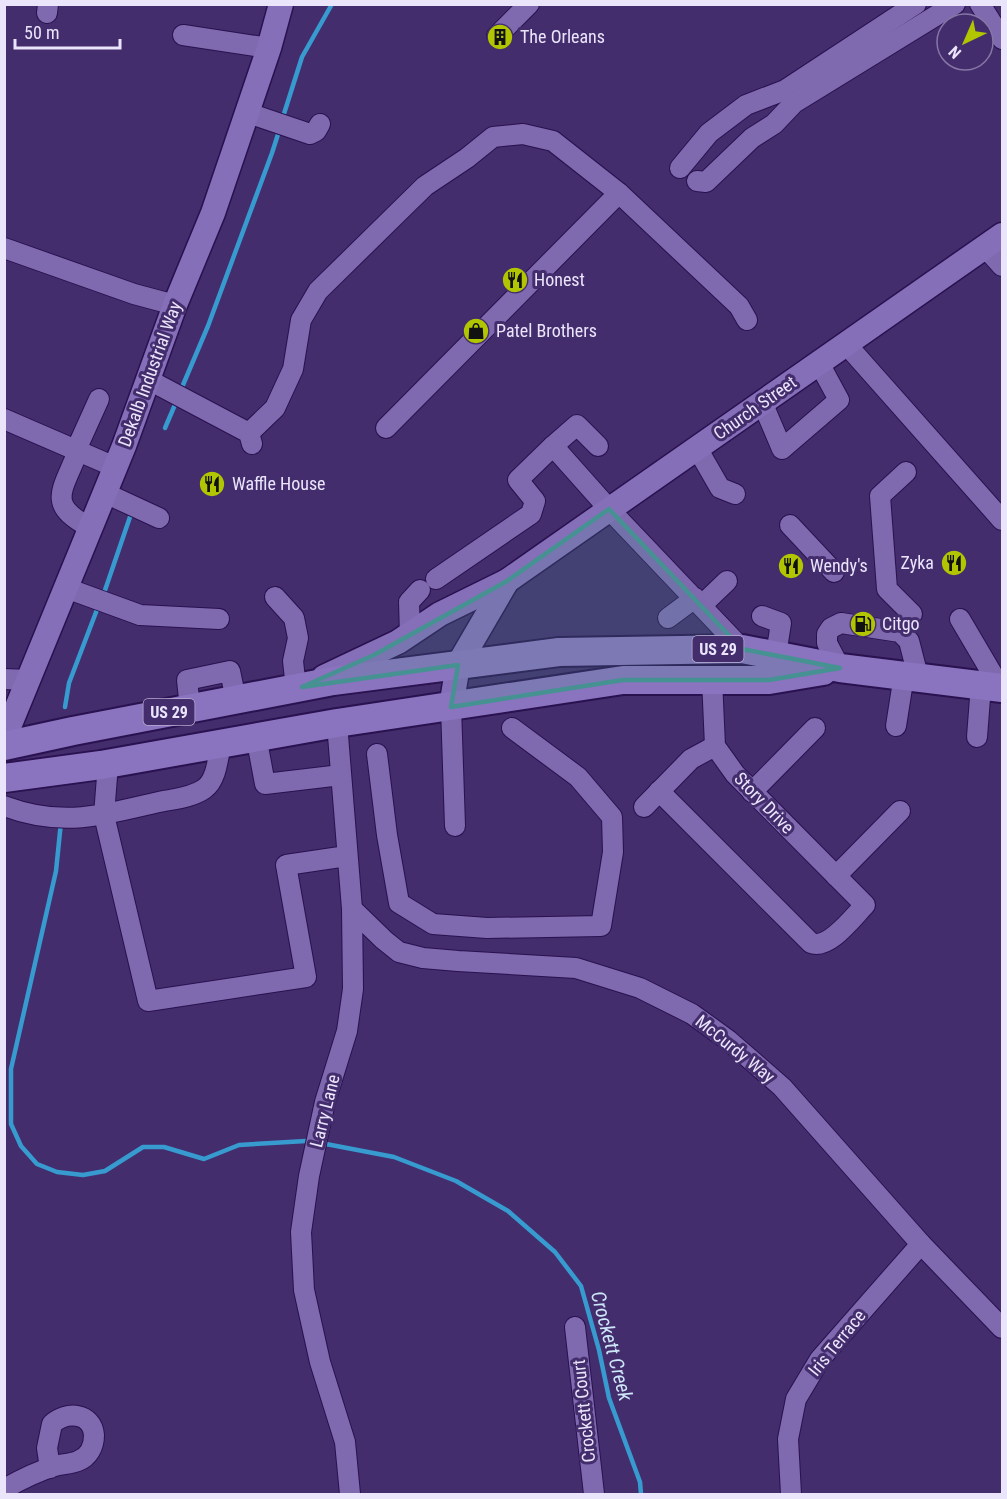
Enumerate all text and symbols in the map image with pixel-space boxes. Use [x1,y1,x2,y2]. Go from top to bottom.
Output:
scale bar [15,12,120,50]
north arrow [935,12,995,72]
text: 50 m [24,22,59,43]
building icon: The Orleans [485,22,515,52]
place label: The Orleans [520,26,605,47]
text: N [945,42,965,63]
restaurant icon: Honest [500,265,530,295]
place label: Honest [534,269,585,290]
street label: Dekalb Industrial Way [114,298,186,449]
shop icon: Patel Brothers [461,316,491,346]
place label: Patel Brothers [496,320,597,341]
street label: Church Street [709,371,800,444]
restaurant icon: Waffle House [197,469,227,499]
place label: Waffle House [232,473,326,494]
restaurant icon: Zyka [939,548,969,578]
restaurant icon: Wendy's [776,551,806,581]
place label: Zyka [901,552,934,573]
place label: Wendy's [810,555,868,576]
fuel station icon: Citgo [848,609,878,639]
place label: Citgo [882,613,920,634]
road number: US 29 [692,636,744,662]
road number: US 29 [144,699,195,725]
street label: Story Drive [730,768,799,838]
street label: McCurdy Way [691,1010,780,1087]
street label: Larry Lane [305,1072,344,1149]
water label: Crockett Creek [586,1288,639,1405]
street label: Iris Terrace [804,1305,870,1380]
street label: Crockett Court [568,1359,599,1463]

